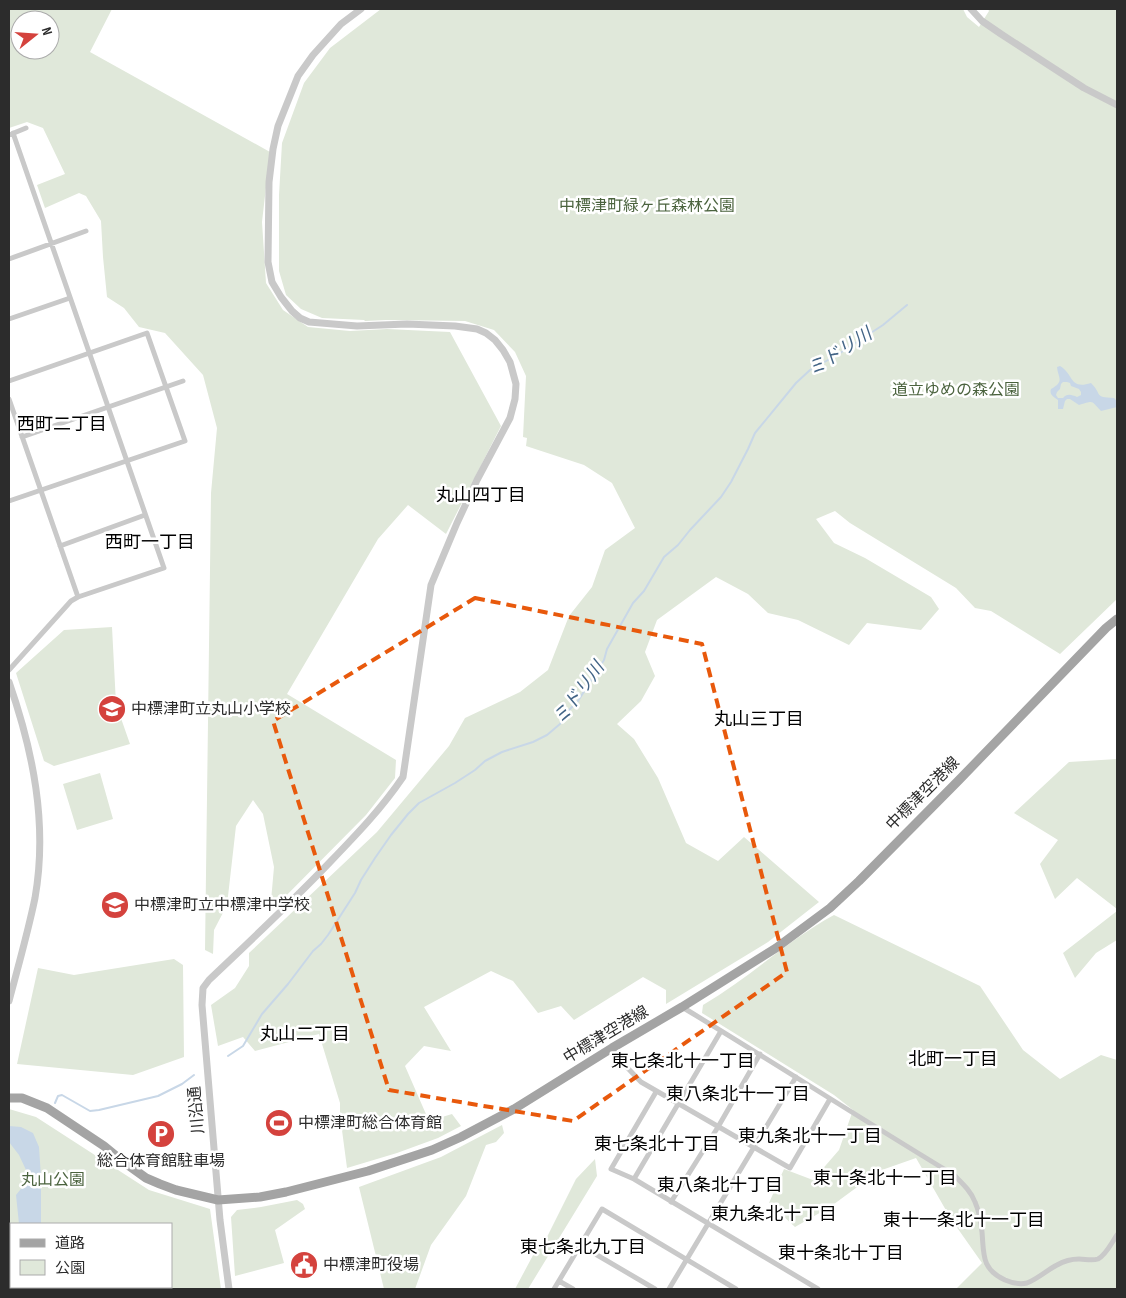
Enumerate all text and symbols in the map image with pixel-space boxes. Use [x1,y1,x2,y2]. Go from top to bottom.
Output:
north arrow [10,10,60,60]
text: N [38,25,56,37]
park label: 中標津町緑ヶ丘森林公園 [559,197,735,216]
water label: ミドリ川 [804,322,878,380]
park label: 道立ゆめの森公園 [892,381,1020,400]
district label: 西町二丁目 [17,414,107,435]
district label: 丸山四丁目 [436,485,526,506]
district label: 西町一丁目 [105,532,195,553]
water label: ミドリ川 [549,656,610,728]
school or university icon: 中標津町立丸山小学校 [97,694,127,724]
place label: 中標津町立丸山小学校 [131,700,291,719]
district label: 丸山三丁目 [714,709,804,730]
street label: 中標津空港線 [882,753,964,835]
school or university icon: 中標津町立中標津中学校 [100,890,130,920]
place label: 中標津町立中標津中学校 [134,896,310,915]
street label: 中標津空港線 [560,1002,652,1068]
district label: 丸山二丁目 [260,1024,350,1045]
district label: 北町一丁目 [908,1049,998,1070]
district label: 東七条北十一丁目 [611,1051,755,1072]
district label: 東八条北十一丁目 [666,1084,810,1105]
street label: 川沿通 [185,1085,209,1135]
sports icon: 中標津町総合体育館 [264,1108,294,1138]
place label: 中標津町総合体育館 [298,1114,442,1133]
parking icon: 総合体育館駐車場 [146,1119,176,1149]
district label: 東九条北十一丁目 [738,1126,882,1147]
district label: 東七条北十丁目 [594,1134,720,1155]
place label: 総合体育館駐車場 [97,1152,225,1171]
district label: 東十条北十一丁目 [813,1168,957,1189]
park label: 丸山公園 [21,1171,85,1190]
district label: 東八条北十丁目 [657,1175,783,1196]
district label: 東九条北十丁目 [711,1204,837,1225]
district label: 東十一条北十一丁目 [883,1210,1045,1231]
legend [10,1223,172,1288]
text: 道路 [55,1234,85,1253]
district label: 東七条北九丁目 [520,1237,646,1258]
district label: 東十条北十丁目 [778,1243,904,1264]
public building icon: 中標津町役場 [289,1250,319,1280]
place label: 中標津町役場 [323,1256,419,1275]
text: 公園 [55,1259,85,1278]

